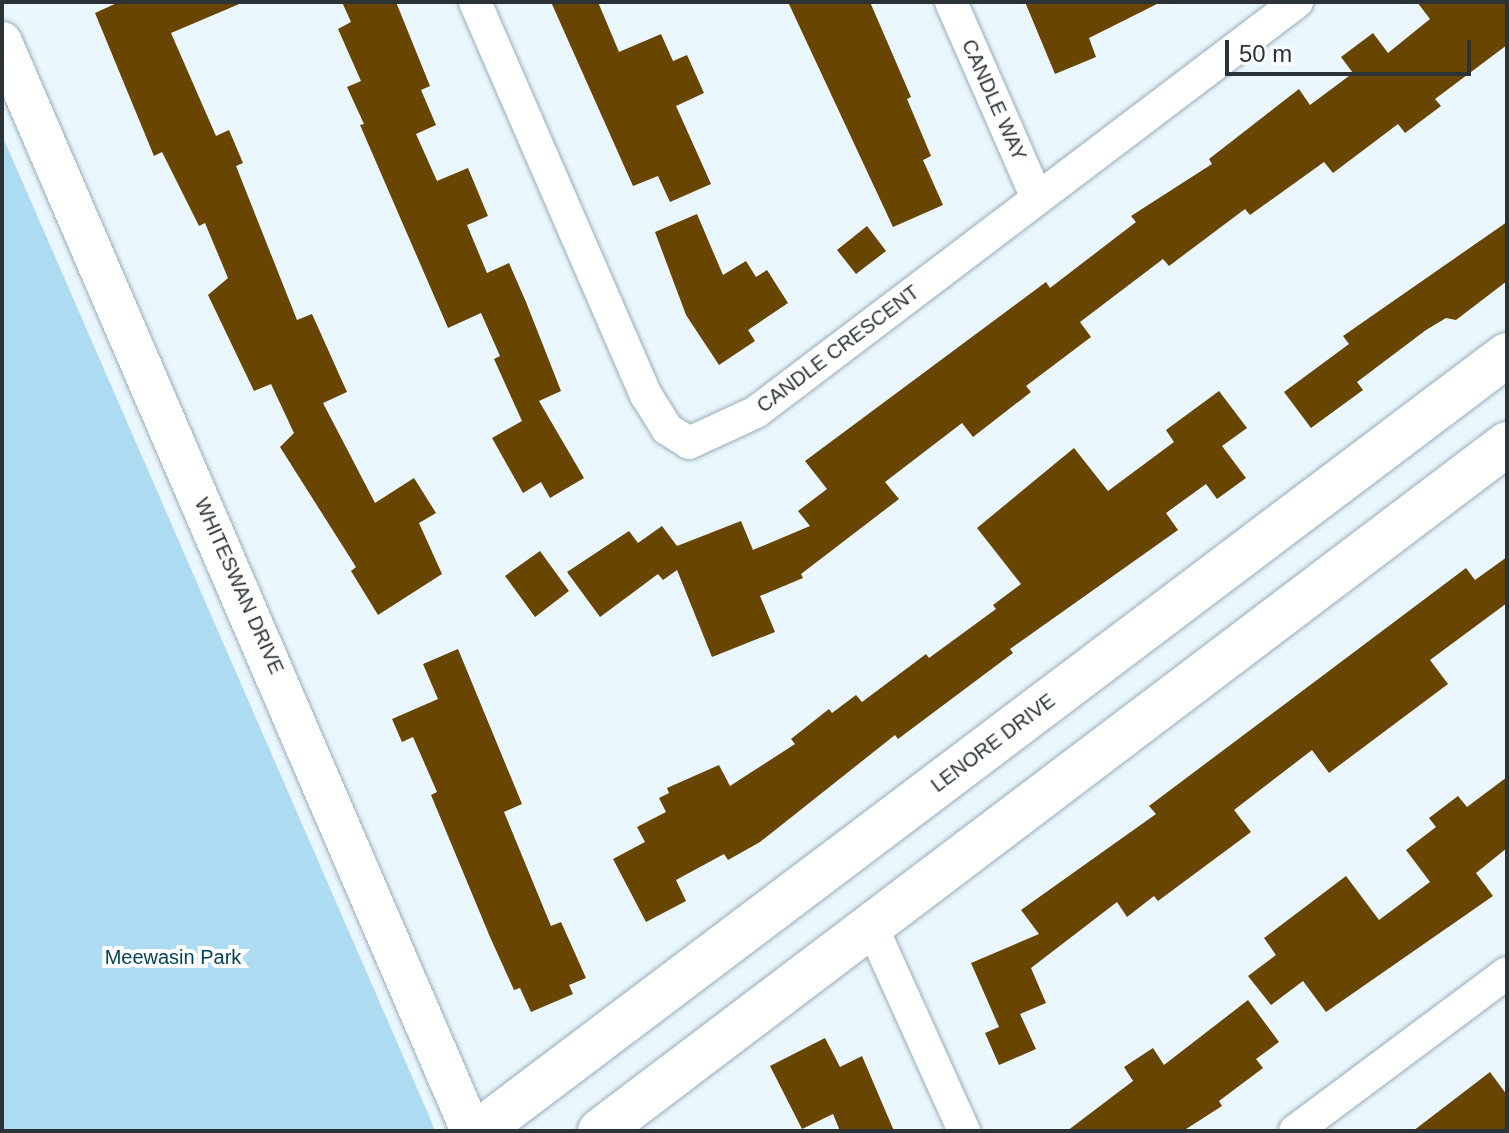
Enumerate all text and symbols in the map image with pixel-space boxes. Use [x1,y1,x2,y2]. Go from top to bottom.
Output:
scale bar [1229,24,1475,74]
street label: CANDLE WAY [957,36,1031,164]
text: 50 m [1239,40,1292,67]
street label: CANDLE CRESCENT [752,280,924,418]
street label: WHITESWAN DRIVE [189,494,289,678]
street label: LENORE DRIVE [926,689,1060,797]
park label: Meewasin Park [105,945,241,969]

